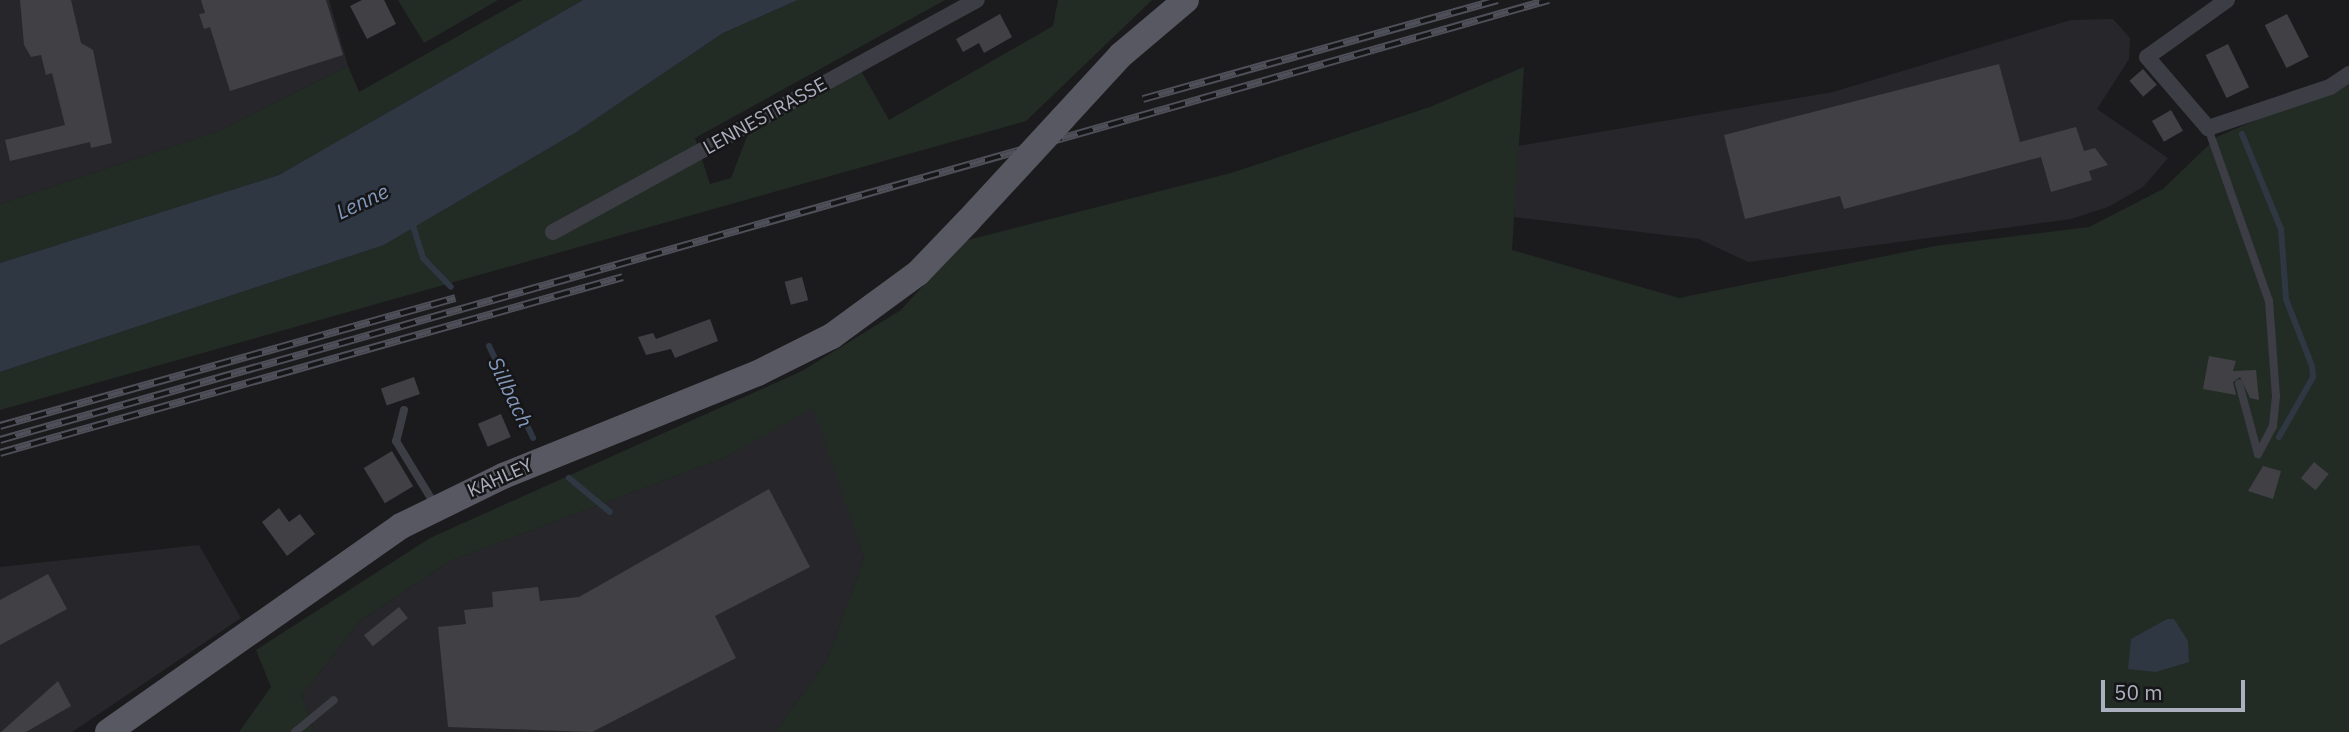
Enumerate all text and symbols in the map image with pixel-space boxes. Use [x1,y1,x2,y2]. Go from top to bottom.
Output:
street label: LENNESTRASSE [699,73,831,159]
water label: Lenne [332,178,392,224]
water label: Sillbach [483,353,539,431]
street label: KAHLEY [464,454,536,502]
scale bar [2104,666,2248,710]
text: 50 m [2114,678,2163,706]

